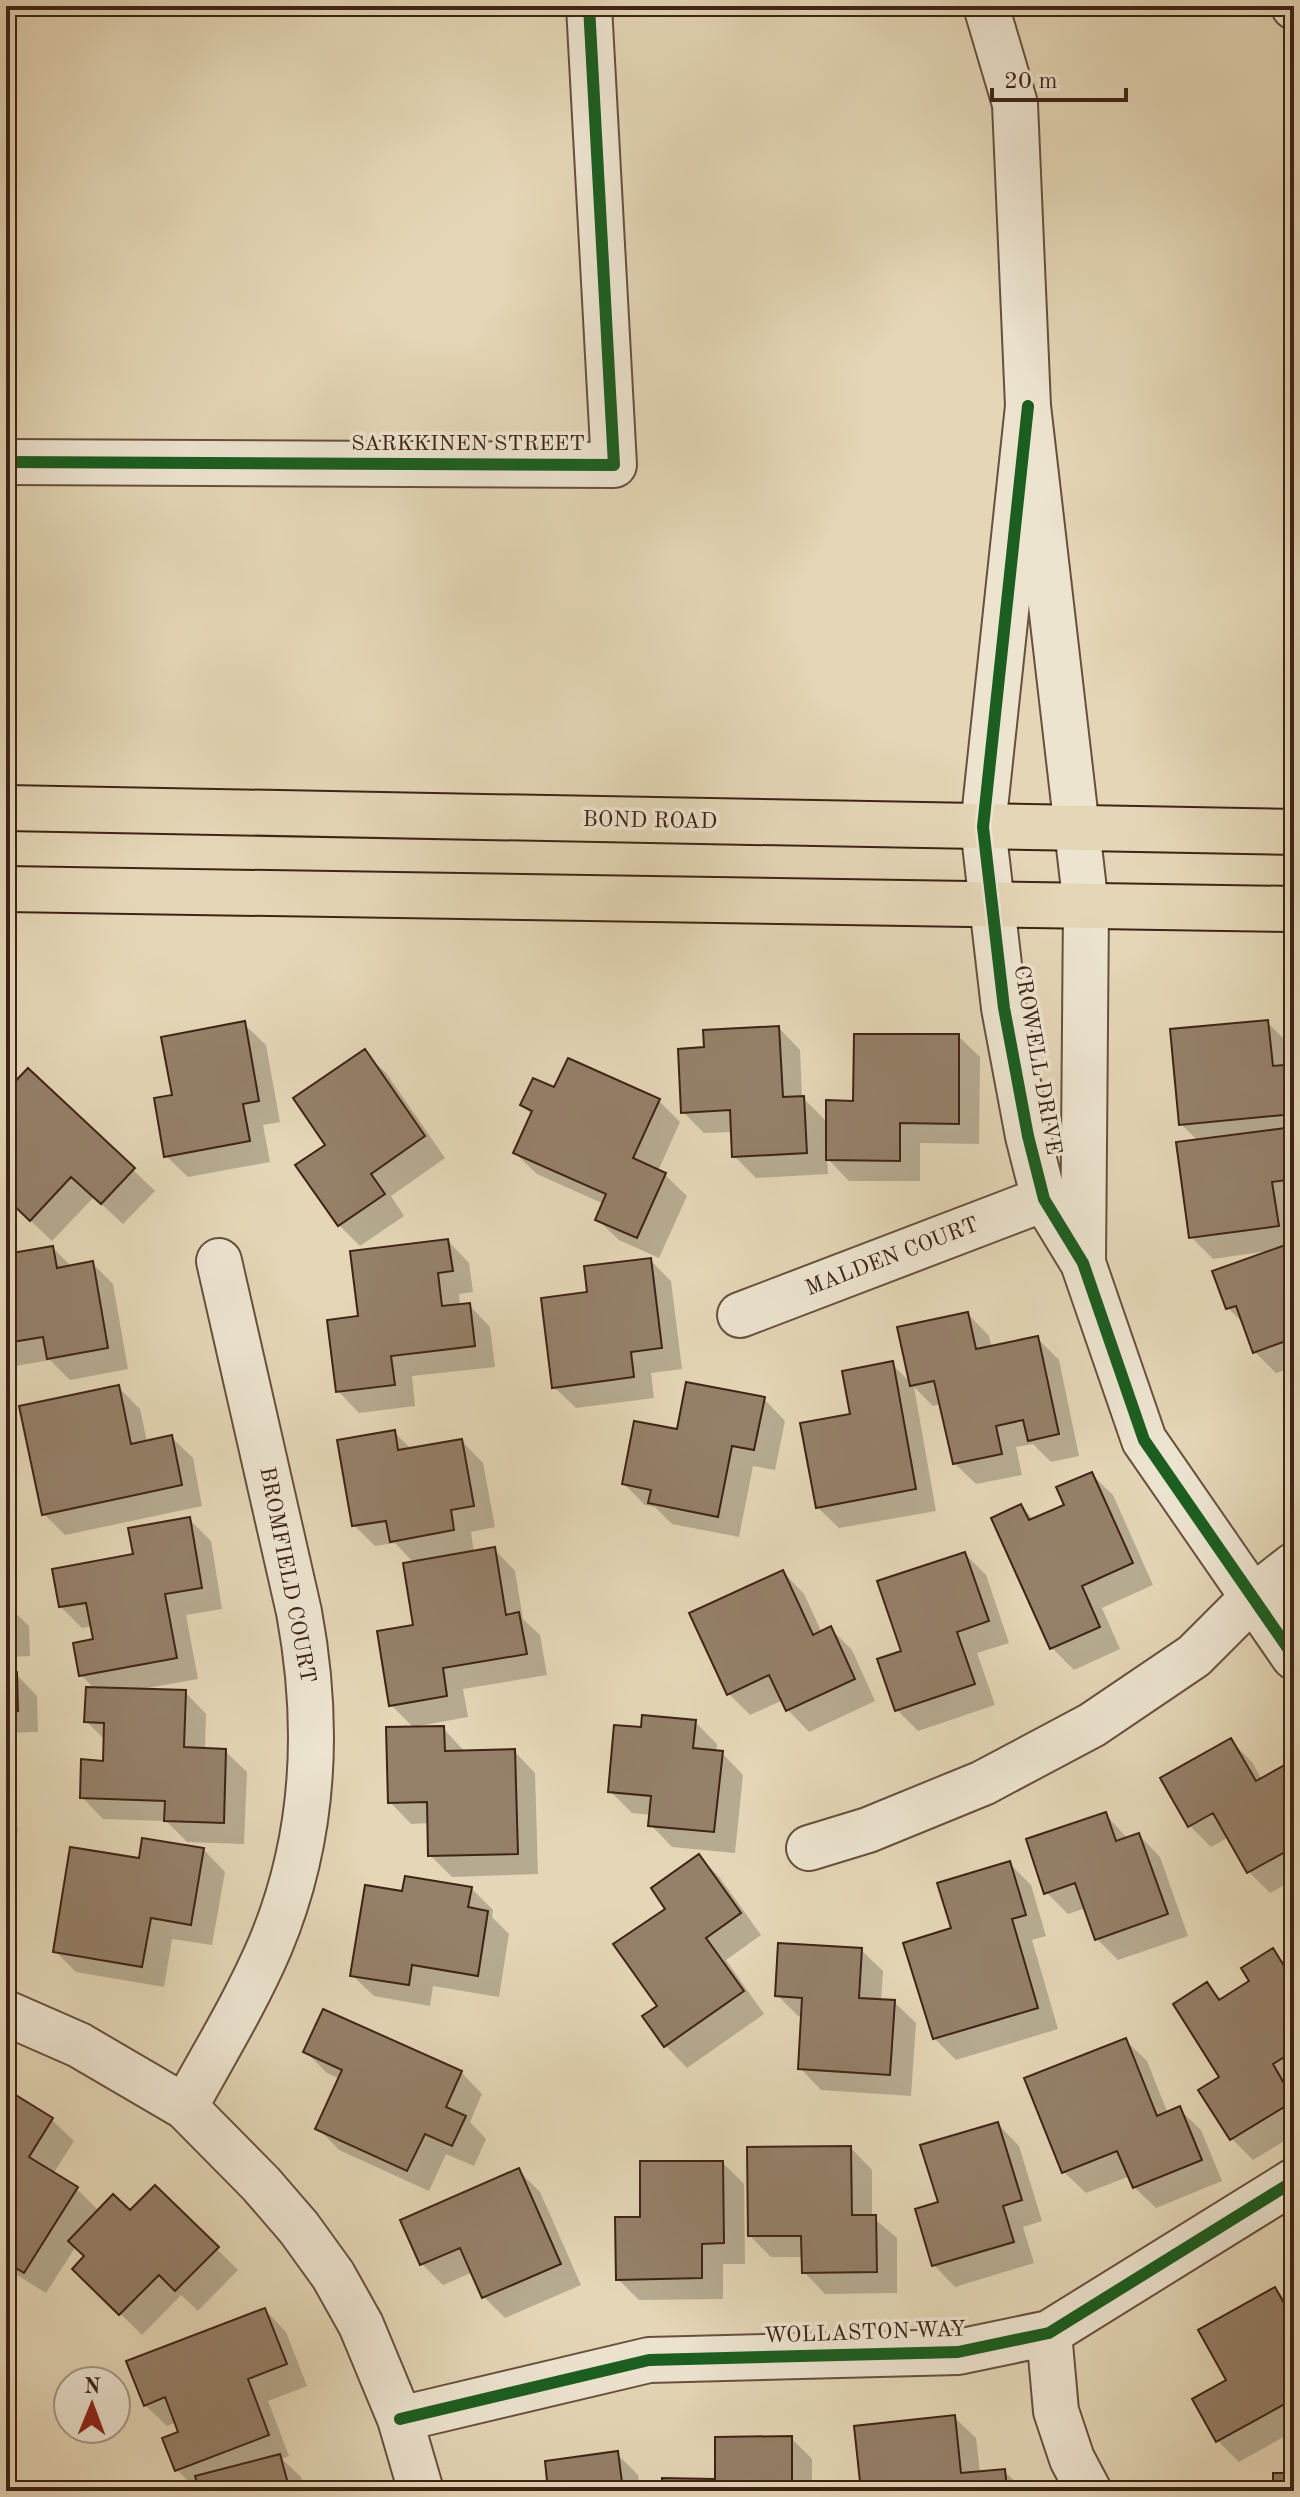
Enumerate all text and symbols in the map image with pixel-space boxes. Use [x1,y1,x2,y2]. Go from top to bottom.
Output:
scale bar [992,52,1126,102]
text: 20 m [1004,70,1058,94]
street label: SARKKINEN STREET [351,433,585,455]
street label: BOND ROAD [582,809,718,833]
street label: CROWELL DRIVE [1009,963,1065,1157]
street label: MALDEN COURT [802,1214,982,1300]
street label: BROMFIELD COURT [255,1465,319,1685]
street label: WOLLASTON WAY [764,2318,966,2348]
north arrow [52,2365,132,2445]
text: N [84,2376,101,2398]

